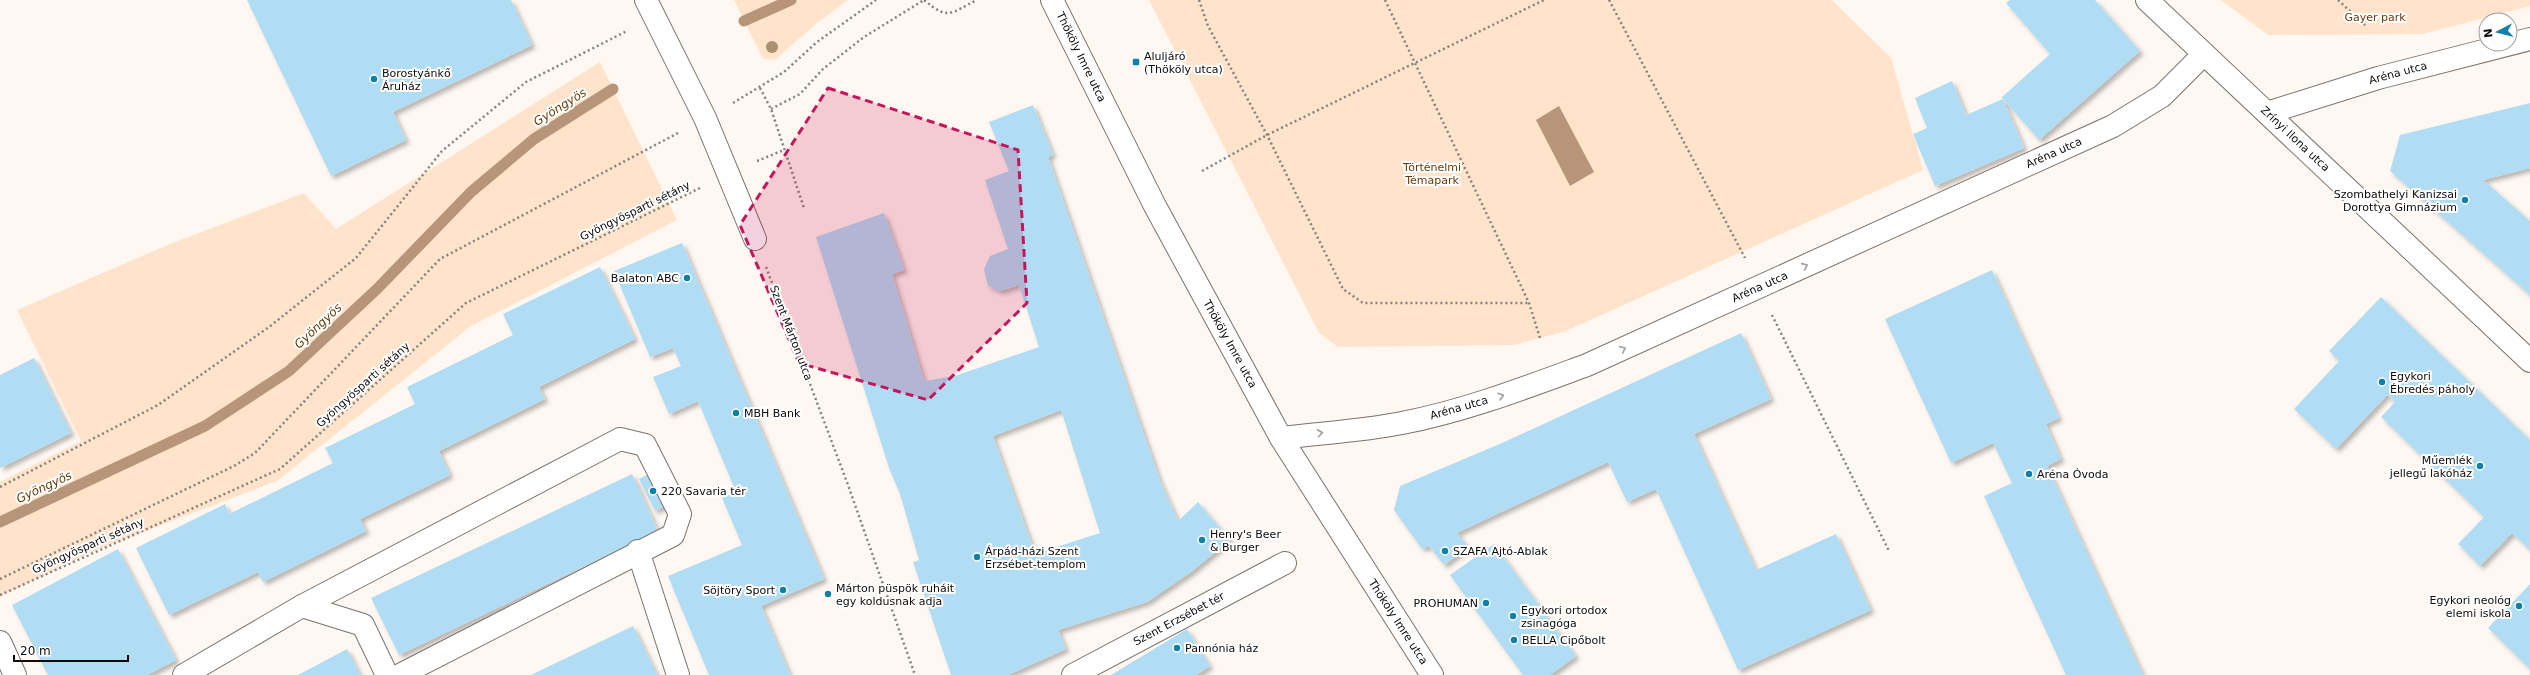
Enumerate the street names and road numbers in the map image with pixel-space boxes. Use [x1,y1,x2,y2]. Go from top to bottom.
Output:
street label: Thököly Imre utca [1053,9,1108,104]
street label: Aréna utca [2367,59,2429,87]
street label: Zrínyi Ilona utca [2258,104,2332,174]
street label: Aréna utca [2024,135,2084,171]
street label: Gyöngyösparti sétány [578,178,693,243]
street label: Aréna utca [1730,269,1790,305]
street label: Szent Márton utca [767,284,815,382]
street label: Thököly Imre utca [1200,297,1260,390]
street label: Gyöngyösparti sétány [314,339,413,430]
street label: Aréna utca [1428,394,1490,422]
street label: Gyöngyösparti sétány [30,515,146,577]
street label: Thököly Imre utca [1365,576,1430,667]
street label: Szent Erzsébet tér [1131,589,1227,648]

